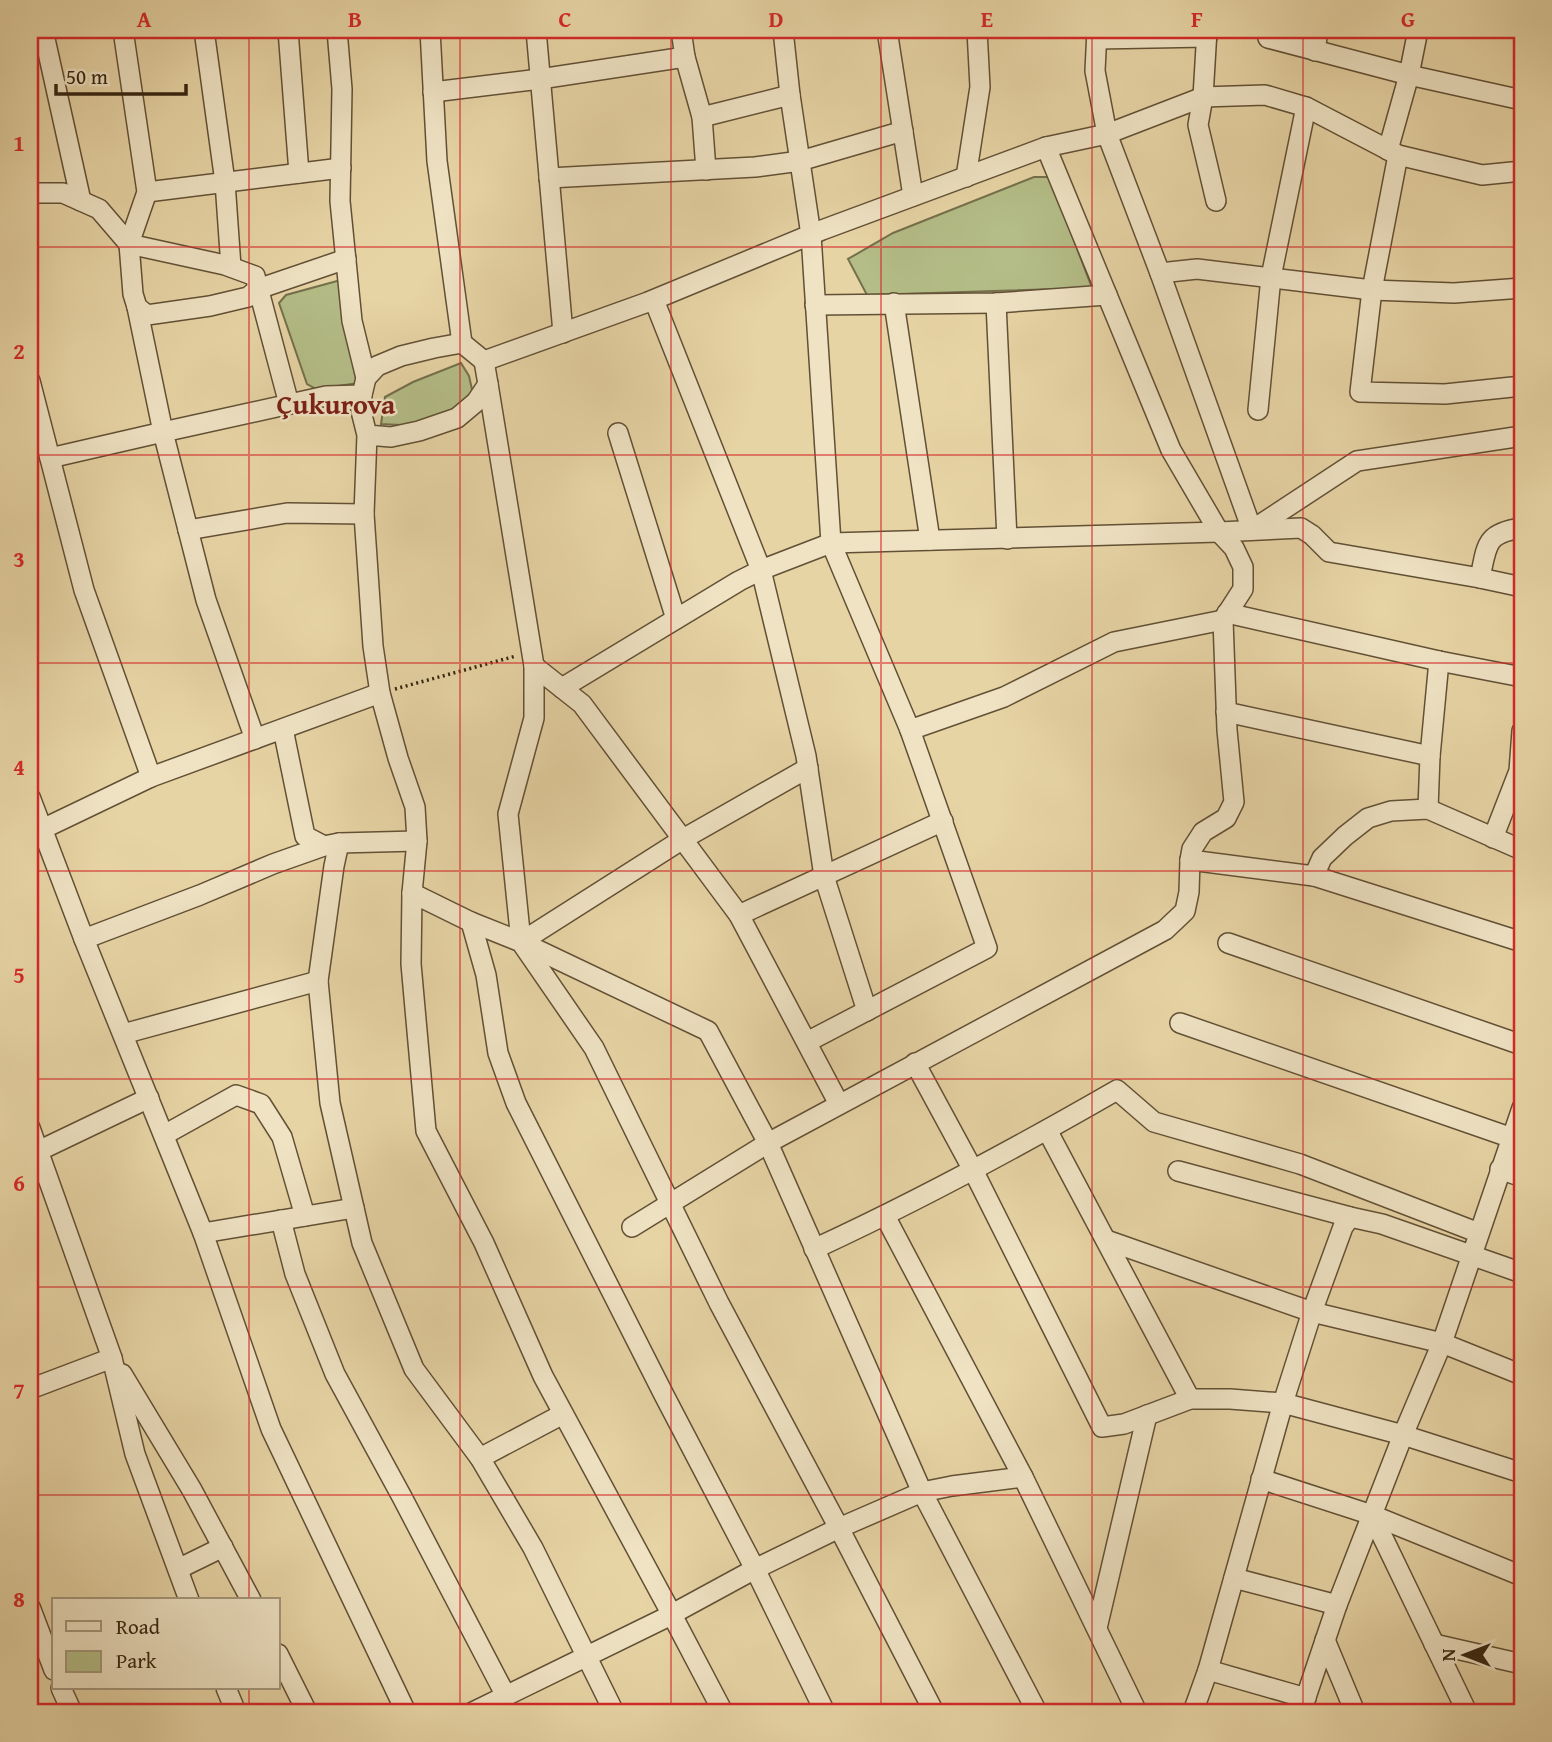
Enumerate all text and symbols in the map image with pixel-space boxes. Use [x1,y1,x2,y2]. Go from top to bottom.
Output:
text: A [137,2,152,35]
text: B [348,2,362,35]
text: C [558,2,572,35]
text: D [769,2,784,35]
text: E [981,2,993,35]
text: F [1191,2,1203,35]
text: G [1401,2,1415,35]
scale bar [56,52,186,96]
text: 50 m [66,61,108,92]
text: 1 [13,126,25,159]
text: 2 [13,334,25,367]
district label: Çukurova [277,383,396,424]
text: 3 [13,542,25,575]
text: 4 [13,750,25,783]
text: 5 [13,958,25,991]
text: 6 [13,1166,25,1199]
text: 7 [13,1374,25,1407]
text: 8 [13,1582,25,1615]
legend [52,1598,280,1690]
text: Road [116,1611,161,1642]
north arrow [1430,1620,1500,1690]
text: Park [116,1645,157,1676]
text: N [1434,1648,1462,1661]

